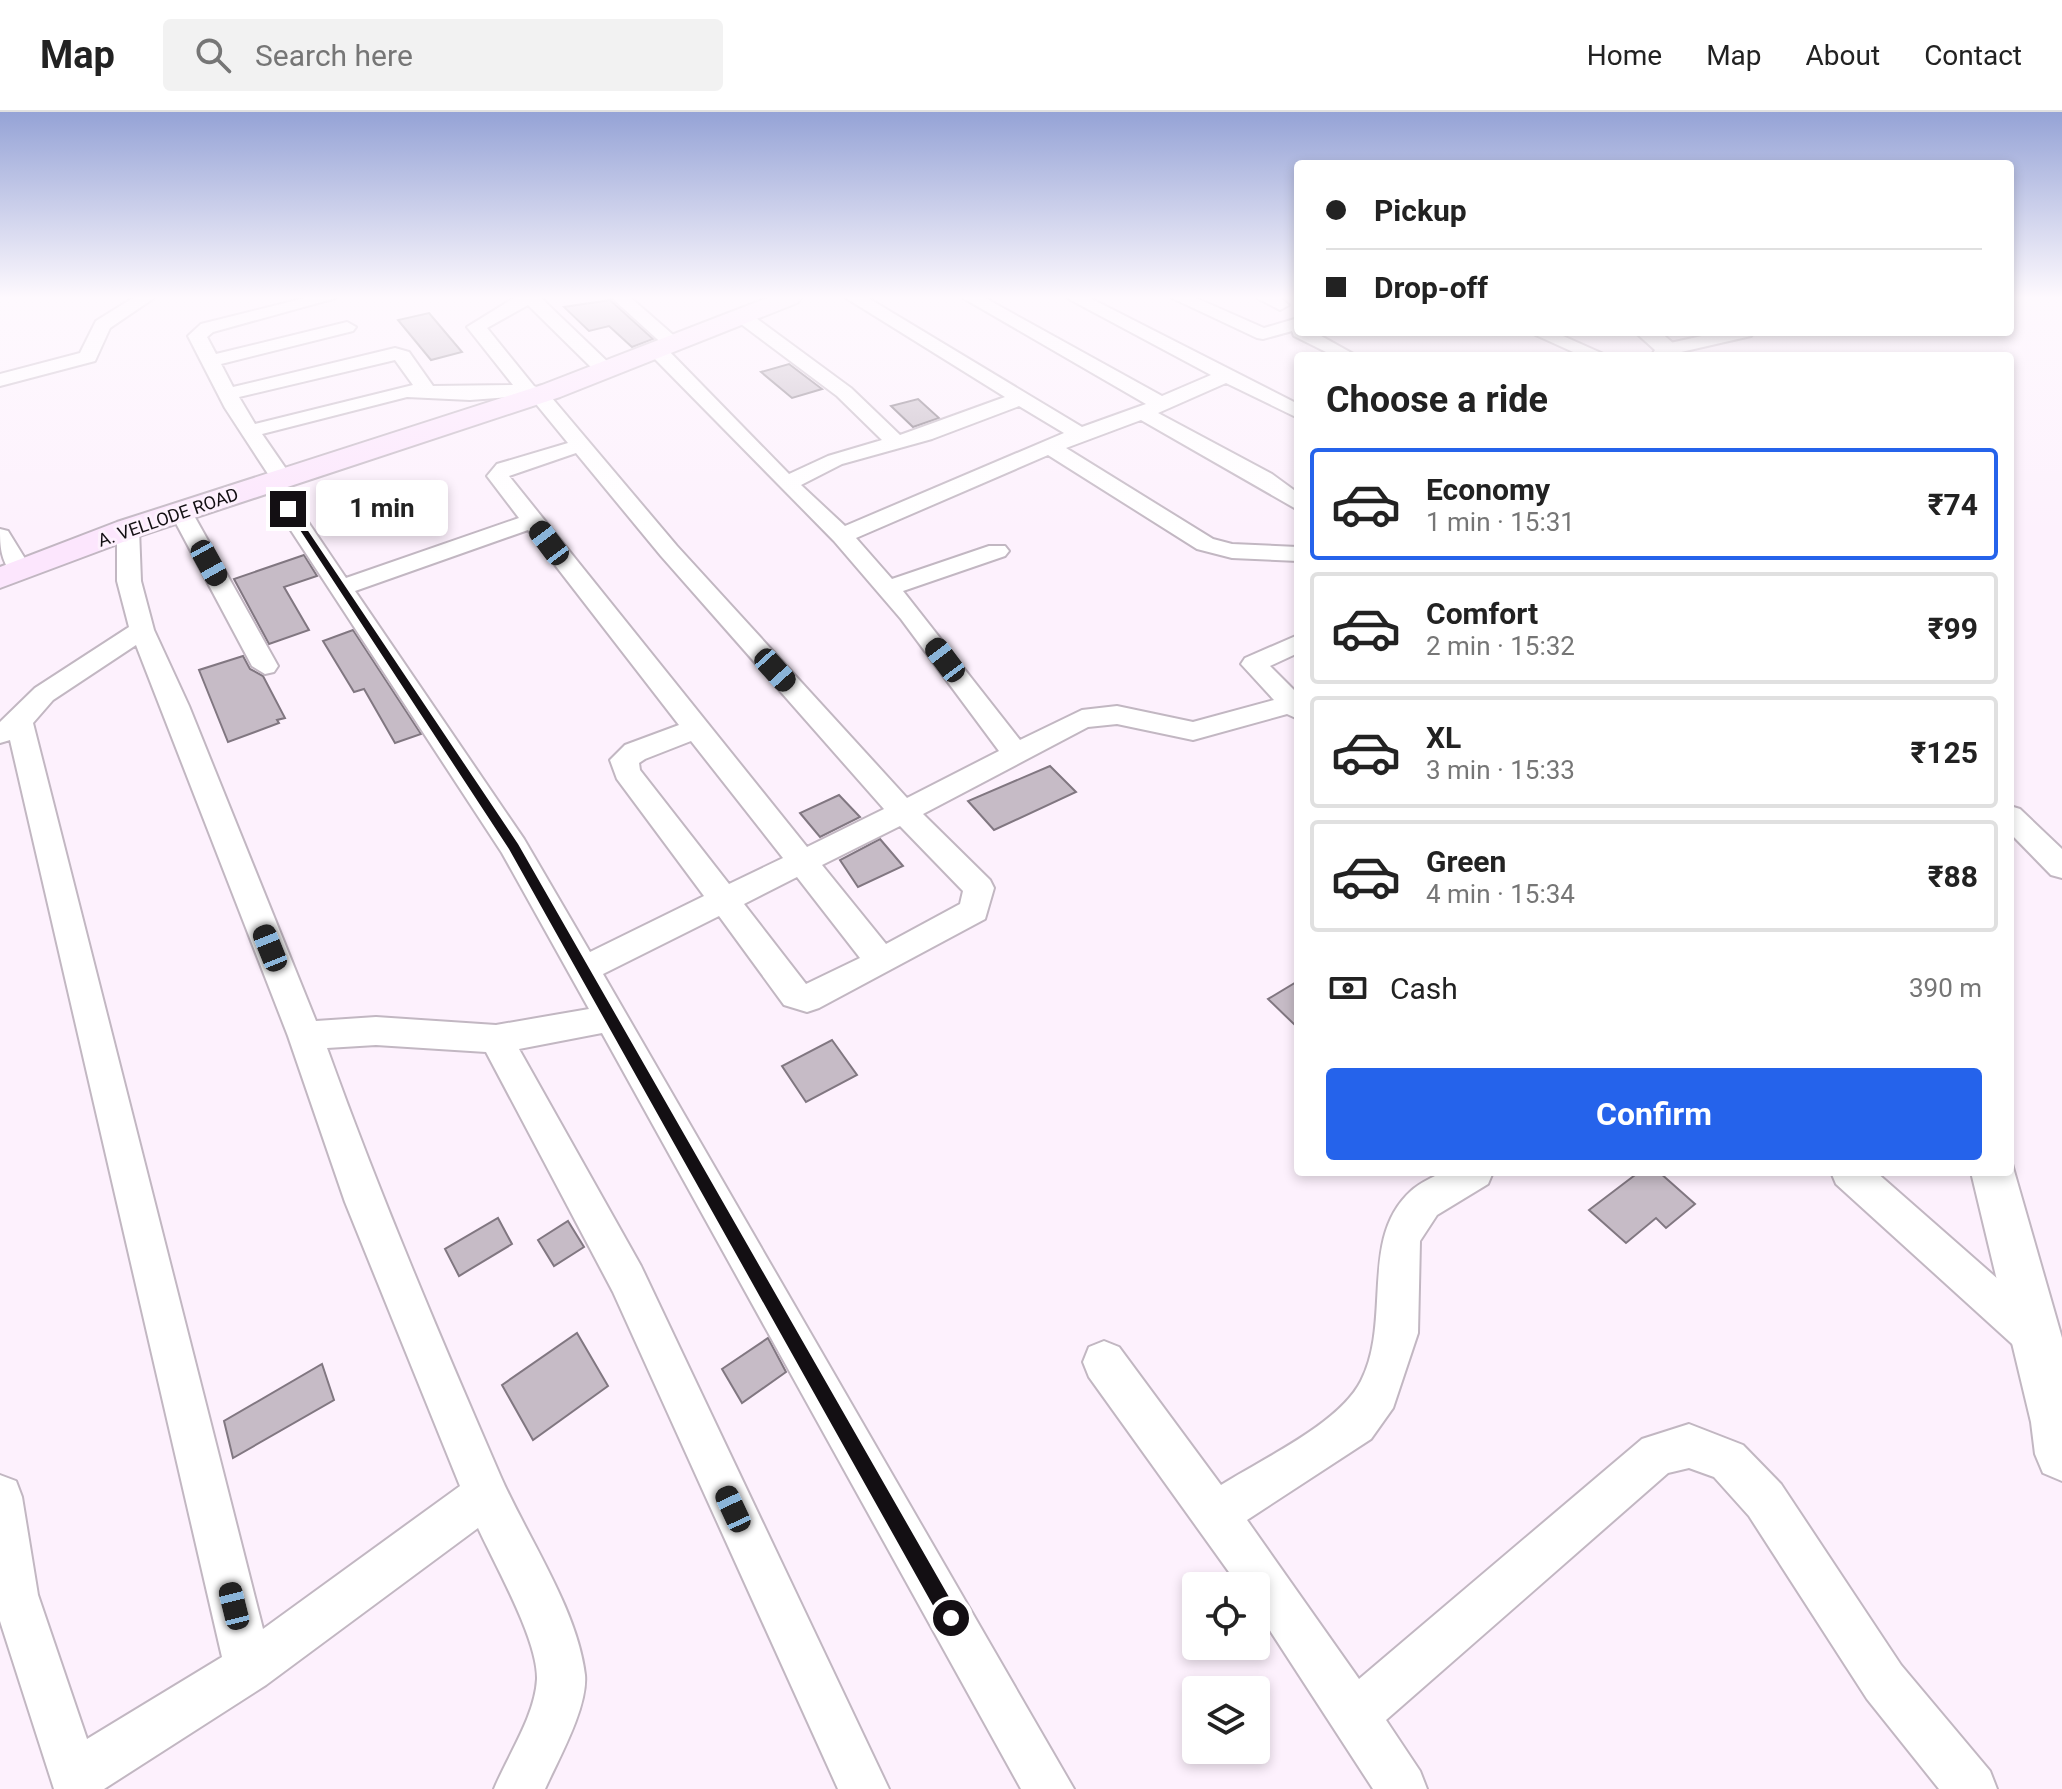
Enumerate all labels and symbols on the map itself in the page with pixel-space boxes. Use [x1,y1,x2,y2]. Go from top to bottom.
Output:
callout: 1 min [316,481,448,537]
street label: A. VELLODE ROAD [95,483,241,551]
route end [270,491,306,527]
car [525,517,573,569]
car [187,536,231,590]
car [921,634,969,686]
car [750,644,800,696]
car [250,921,290,975]
car [712,1482,754,1536]
car [217,1580,251,1632]
route start [933,1600,969,1636]

